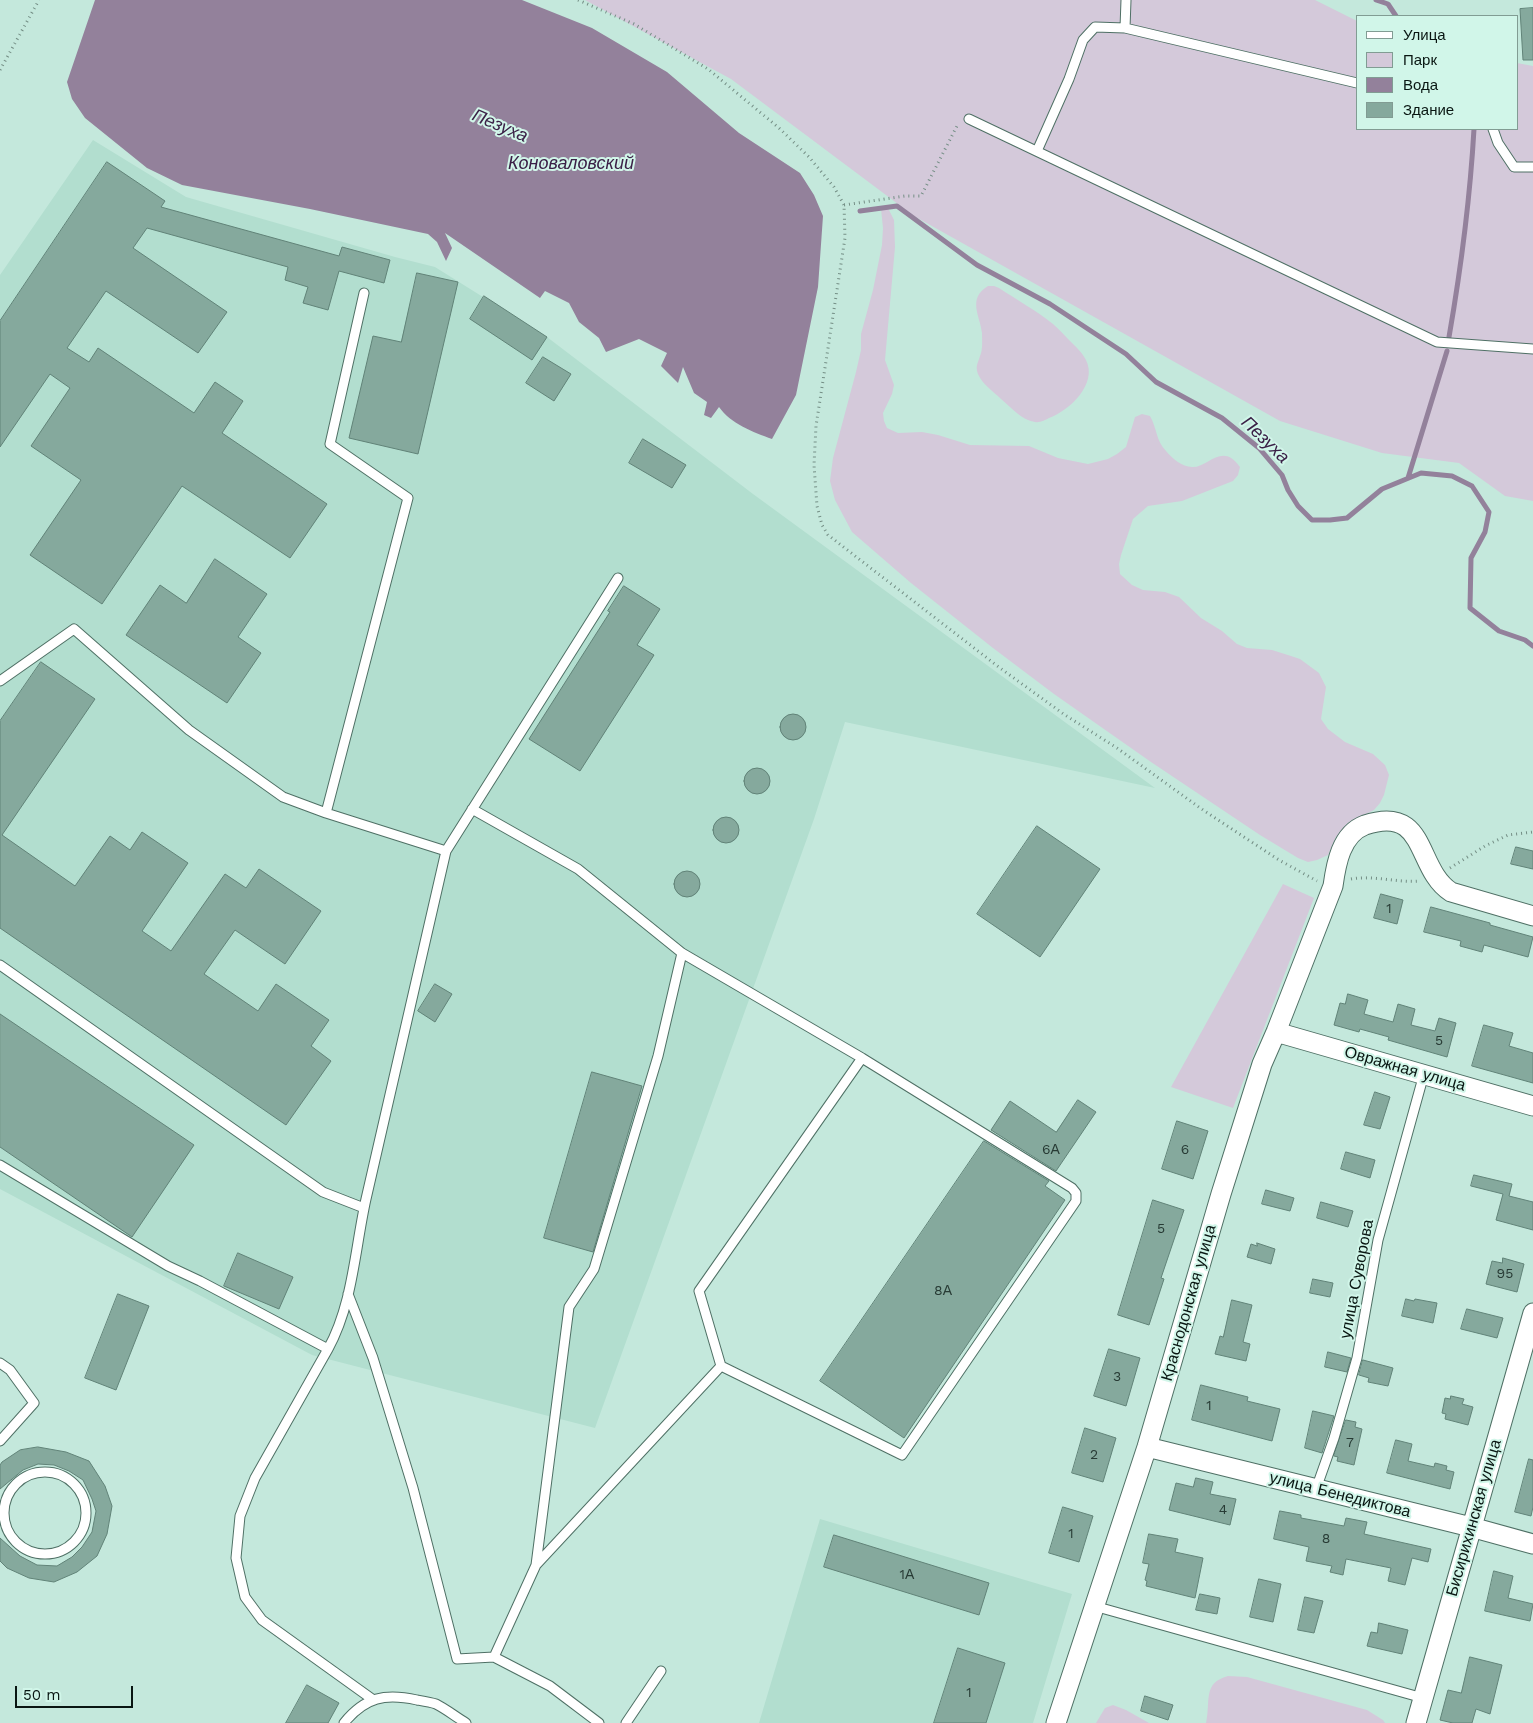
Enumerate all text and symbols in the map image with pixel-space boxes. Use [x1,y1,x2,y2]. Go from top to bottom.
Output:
legend [1356,15,1518,130]
text: Улица [1403,26,1446,44]
text: Парк [1403,51,1437,69]
text: Вода [1403,76,1438,94]
text: Здание [1403,101,1454,119]
water label: Пезуха [469,105,531,147]
water label: Коноваловский [508,153,634,175]
water label: Пезуха [1236,412,1294,468]
house number: 1 [1386,901,1392,917]
house number: 5 [1435,1033,1443,1049]
street label: Овражная улица [1342,1043,1468,1095]
house number: 6А [1042,1142,1060,1158]
house number: 6 [1181,1142,1189,1158]
street label: улица Суворова [1336,1218,1378,1340]
house number: 5 [1157,1221,1165,1237]
street label: Краснодонская улица [1157,1223,1221,1383]
house number: 95 [1497,1266,1513,1282]
house number: 8А [934,1283,952,1299]
house number: 3 [1113,1369,1121,1385]
house number: 1 [1206,1398,1212,1414]
house number: 7 [1346,1435,1354,1451]
street label: Бисирихинская улица [1442,1437,1506,1599]
house number: 2 [1090,1447,1098,1463]
street label: улица Бенедиктова [1267,1468,1413,1522]
house number: 4 [1219,1502,1227,1518]
house number: 1 [1068,1526,1074,1542]
house number: 8 [1322,1531,1330,1547]
house number: 1А [900,1567,914,1583]
scale bar [18,1676,135,1708]
house number: 1 [966,1685,972,1701]
text: 50 m [23,1686,60,1704]

